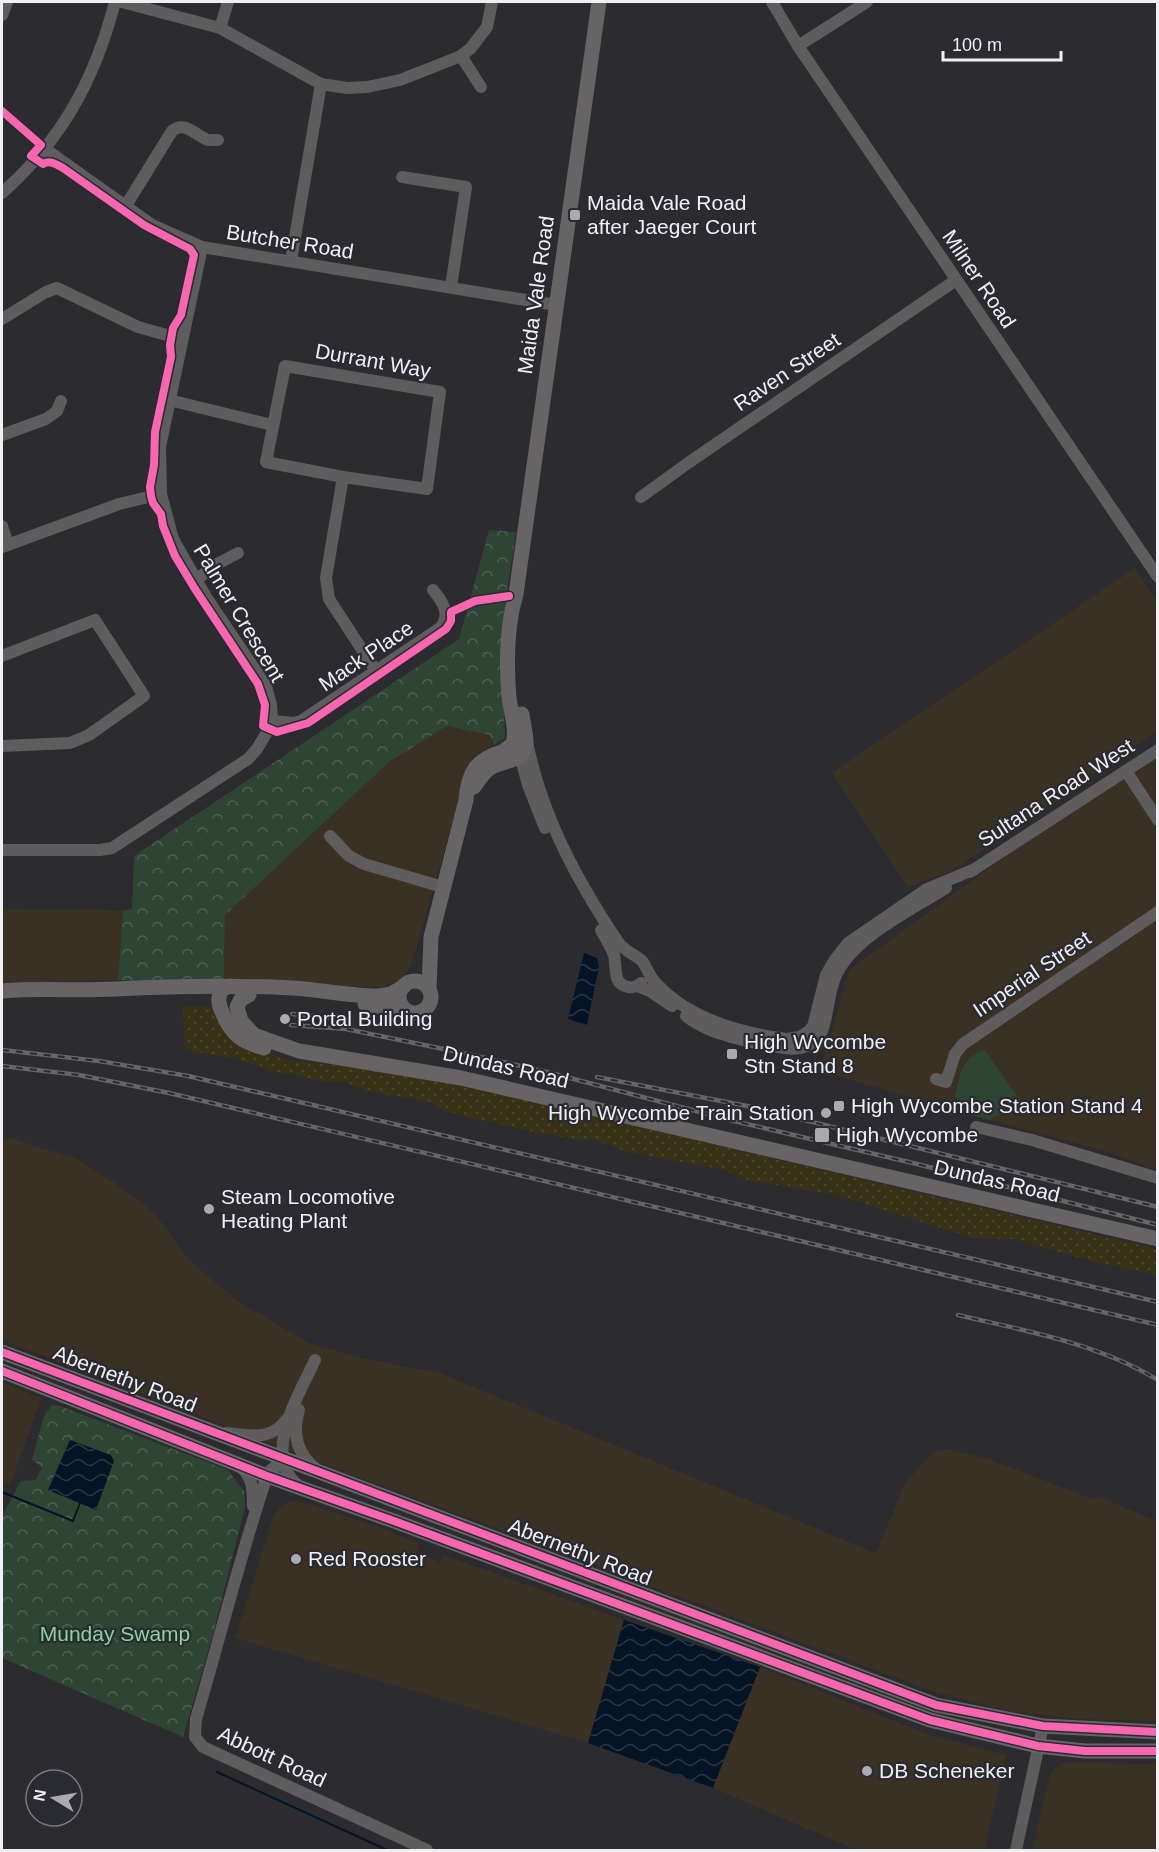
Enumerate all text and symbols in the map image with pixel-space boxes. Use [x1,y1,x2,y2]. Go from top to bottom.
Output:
scale bar [943,24,1062,62]
text: 100 m [952,35,1002,55]
place label: Maida Vale Road after Jaeger Court [587,191,756,238]
marker: Maida Vale Road after Jaeger Court [568,208,582,222]
street label: Maida Vale Road [513,214,558,376]
street label: Butcher Road [225,220,355,263]
street label: Milner Road [938,225,1021,332]
street label: Raven Street [729,328,844,415]
street label: Durrant Way [313,339,433,382]
street label: Palmer Crescent [189,540,290,686]
street label: Mack Place [314,616,417,695]
street label: Sultana Road West [974,734,1138,851]
street label: Imperial Street [969,926,1095,1021]
place label: Portal Building [297,1007,432,1030]
marker: Portal Building [278,1012,292,1026]
place label: High Wycombe Stn Stand 8 [744,1030,886,1077]
street label: Dundas Road [441,1041,571,1092]
marker: High Wycombe Stn Stand 8 [725,1047,739,1061]
place label: High Wycombe Station Stand 4 [851,1094,1143,1117]
marker: High Wycombe Station Stand 4 [832,1099,846,1113]
place label: High Wycombe Train Station [548,1101,814,1124]
marker: High Wycombe Train Station [819,1106,833,1120]
place label: High Wycombe [836,1123,978,1146]
marker: High Wycombe [813,1126,831,1144]
street label: Dundas Road [932,1155,1062,1206]
place label: Steam Locomotive Heating Plant [221,1185,395,1232]
marker: Steam Locomotive Heating Plant [202,1202,216,1216]
street label: Abernethy Road [50,1341,200,1416]
street label: Abernethy Road [505,1514,655,1589]
place label: Red Rooster [308,1547,426,1570]
marker: Red Rooster [289,1552,303,1566]
park label: Munday Swamp [40,1622,190,1645]
street label: Abbott Road [214,1721,330,1792]
place label: DB Scheneker [879,1759,1014,1782]
marker: DB Scheneker [860,1764,874,1778]
north arrow [24,1768,84,1828]
text: N [30,1788,49,1803]

